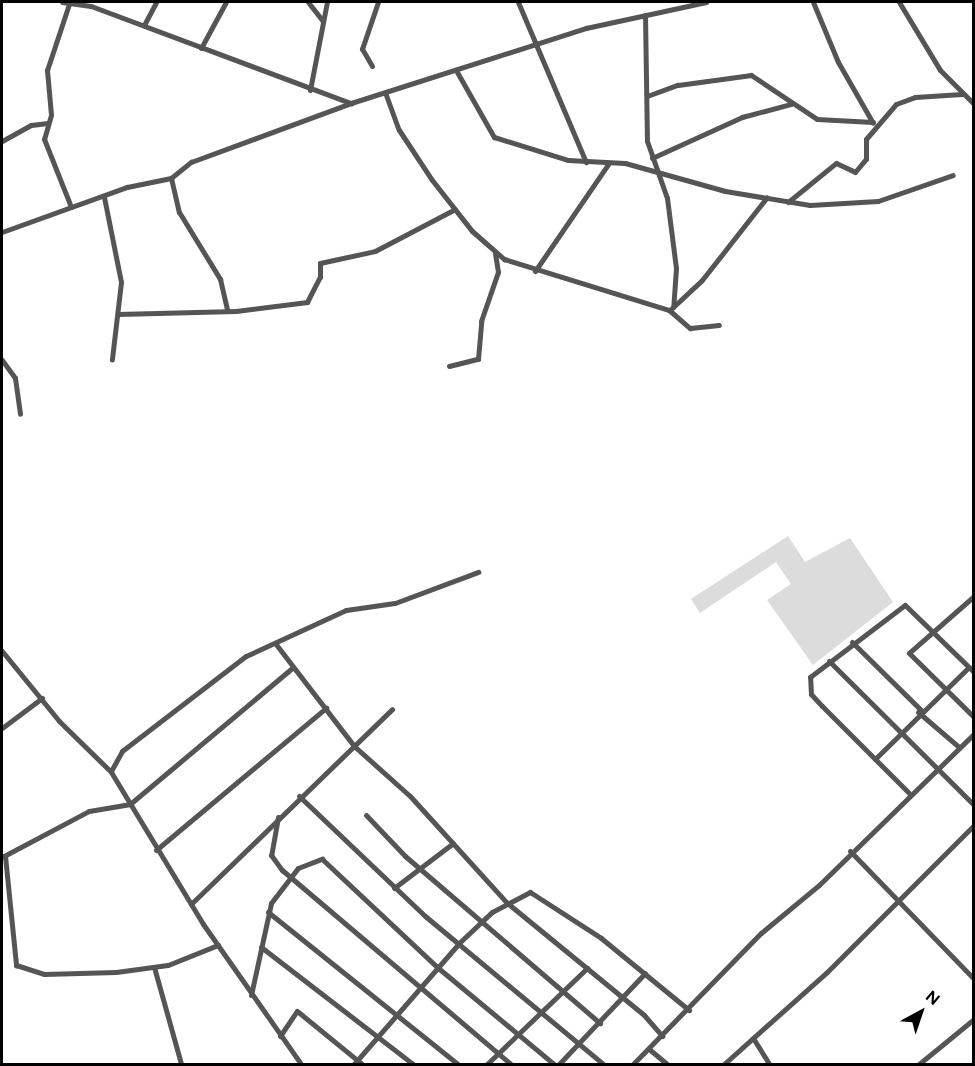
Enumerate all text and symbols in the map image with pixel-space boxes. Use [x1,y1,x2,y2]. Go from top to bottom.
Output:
north arrow [891,982,951,1042]
text: N [922,987,944,1009]

